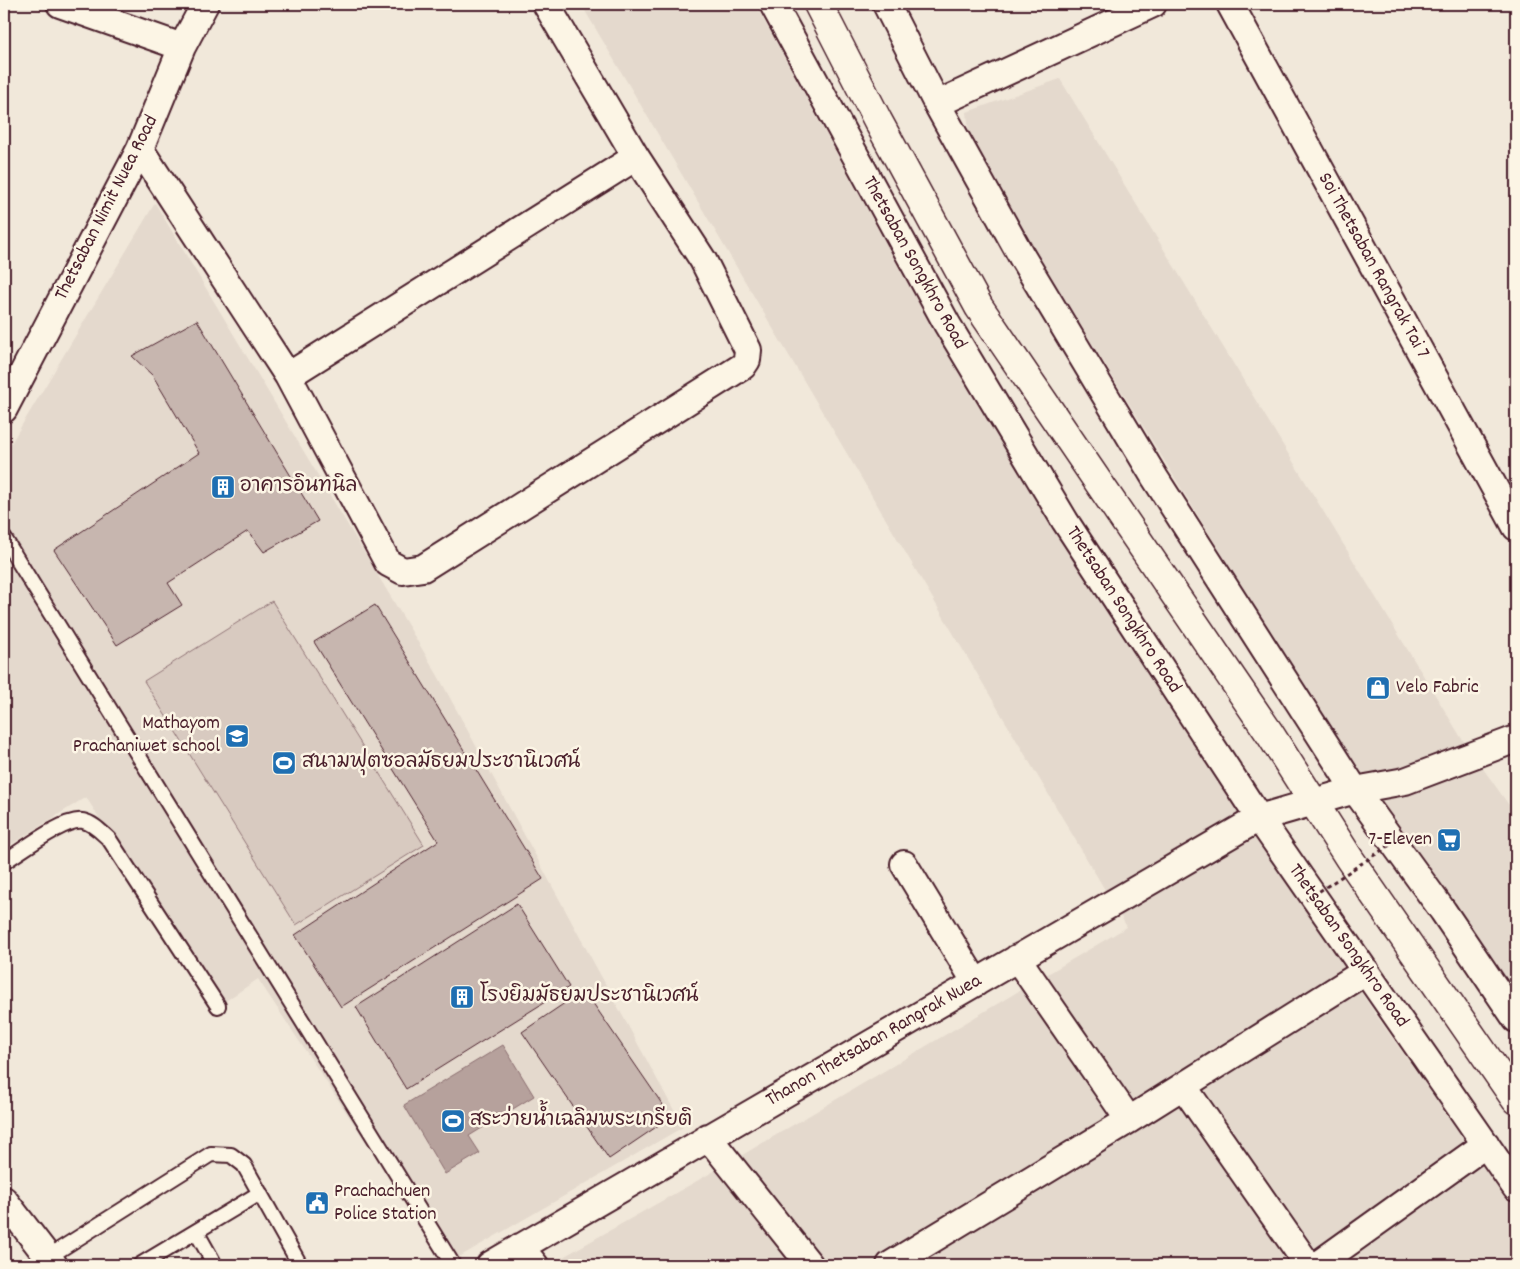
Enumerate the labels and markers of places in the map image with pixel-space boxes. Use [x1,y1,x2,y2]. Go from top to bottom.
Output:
place label: อาคารอินทนิล [240,472,357,501]
building icon: อาคารอินทนิล [210,474,236,500]
place label: Velo Fabric [1396,674,1479,702]
shop icon: Velo Fabric [1365,675,1391,701]
place label: Mathayom Prachaniwet school [73,710,220,761]
school or university icon: Mathayom Prachaniwet school [224,723,250,749]
place label: สนามฟุตซอลมัธยมประชานิเวศน์ [302,747,580,777]
sports icon: สนามฟุตซอลมัธยมประชานิเวศน์ [271,750,297,776]
place label: 7-Eleven [1368,826,1432,854]
supermarket icon: 7-Eleven [1436,827,1462,853]
place label: โรงยิมมัธยมประชานิเวศน์ [480,981,699,1011]
building icon: โรงยิมมัธยมประชานิเวศน์ [449,984,475,1010]
place label: สระว่ายนํ้าเฉลิมพระเกรียติ [470,1099,692,1135]
sports icon: สระว่ายนํ้าเฉลิมพระเกรียติ [440,1108,466,1134]
place label: Prachachuen Police Station [334,1178,437,1229]
public building icon: Prachachuen Police Station [304,1190,330,1216]

